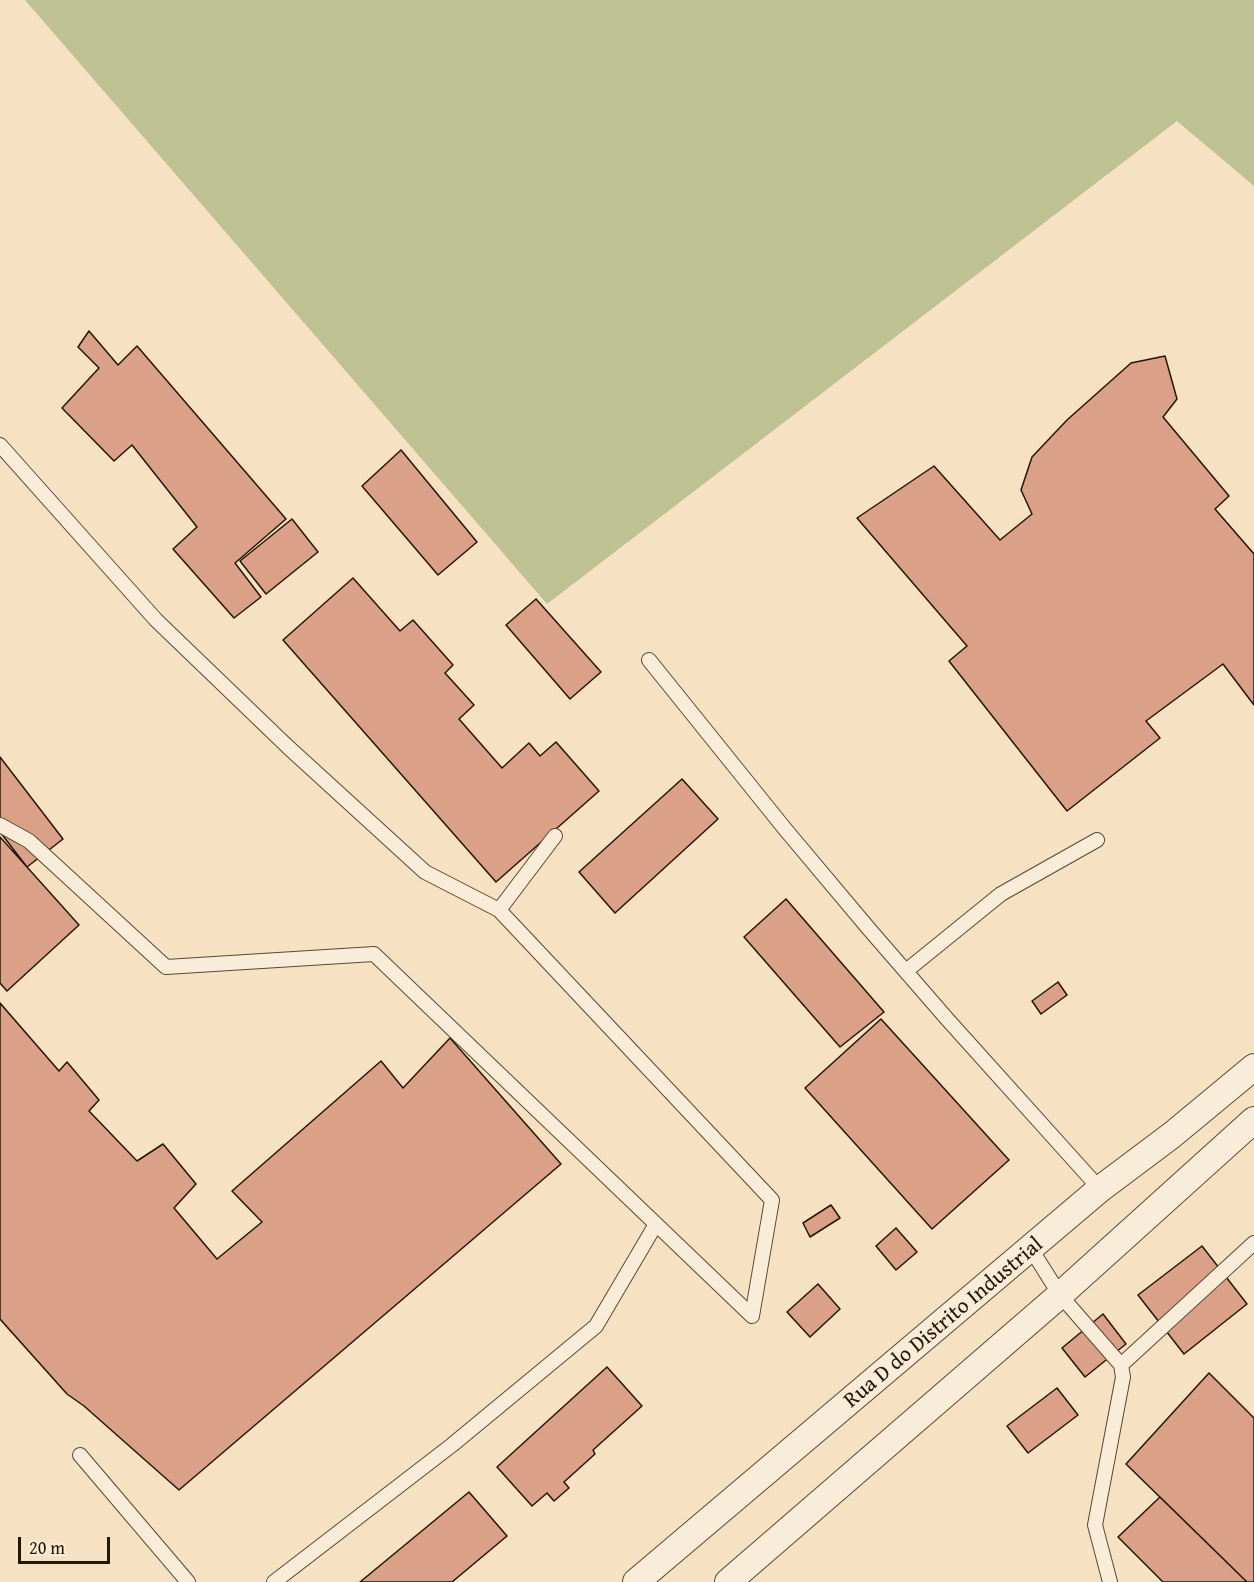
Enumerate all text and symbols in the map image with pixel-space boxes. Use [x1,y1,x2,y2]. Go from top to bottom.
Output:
street label: Rua D do Distrito Industrial [839,1232,1049,1414]
scale bar [21,1525,112,1563]
text: 20 m [29,1534,65,1561]

